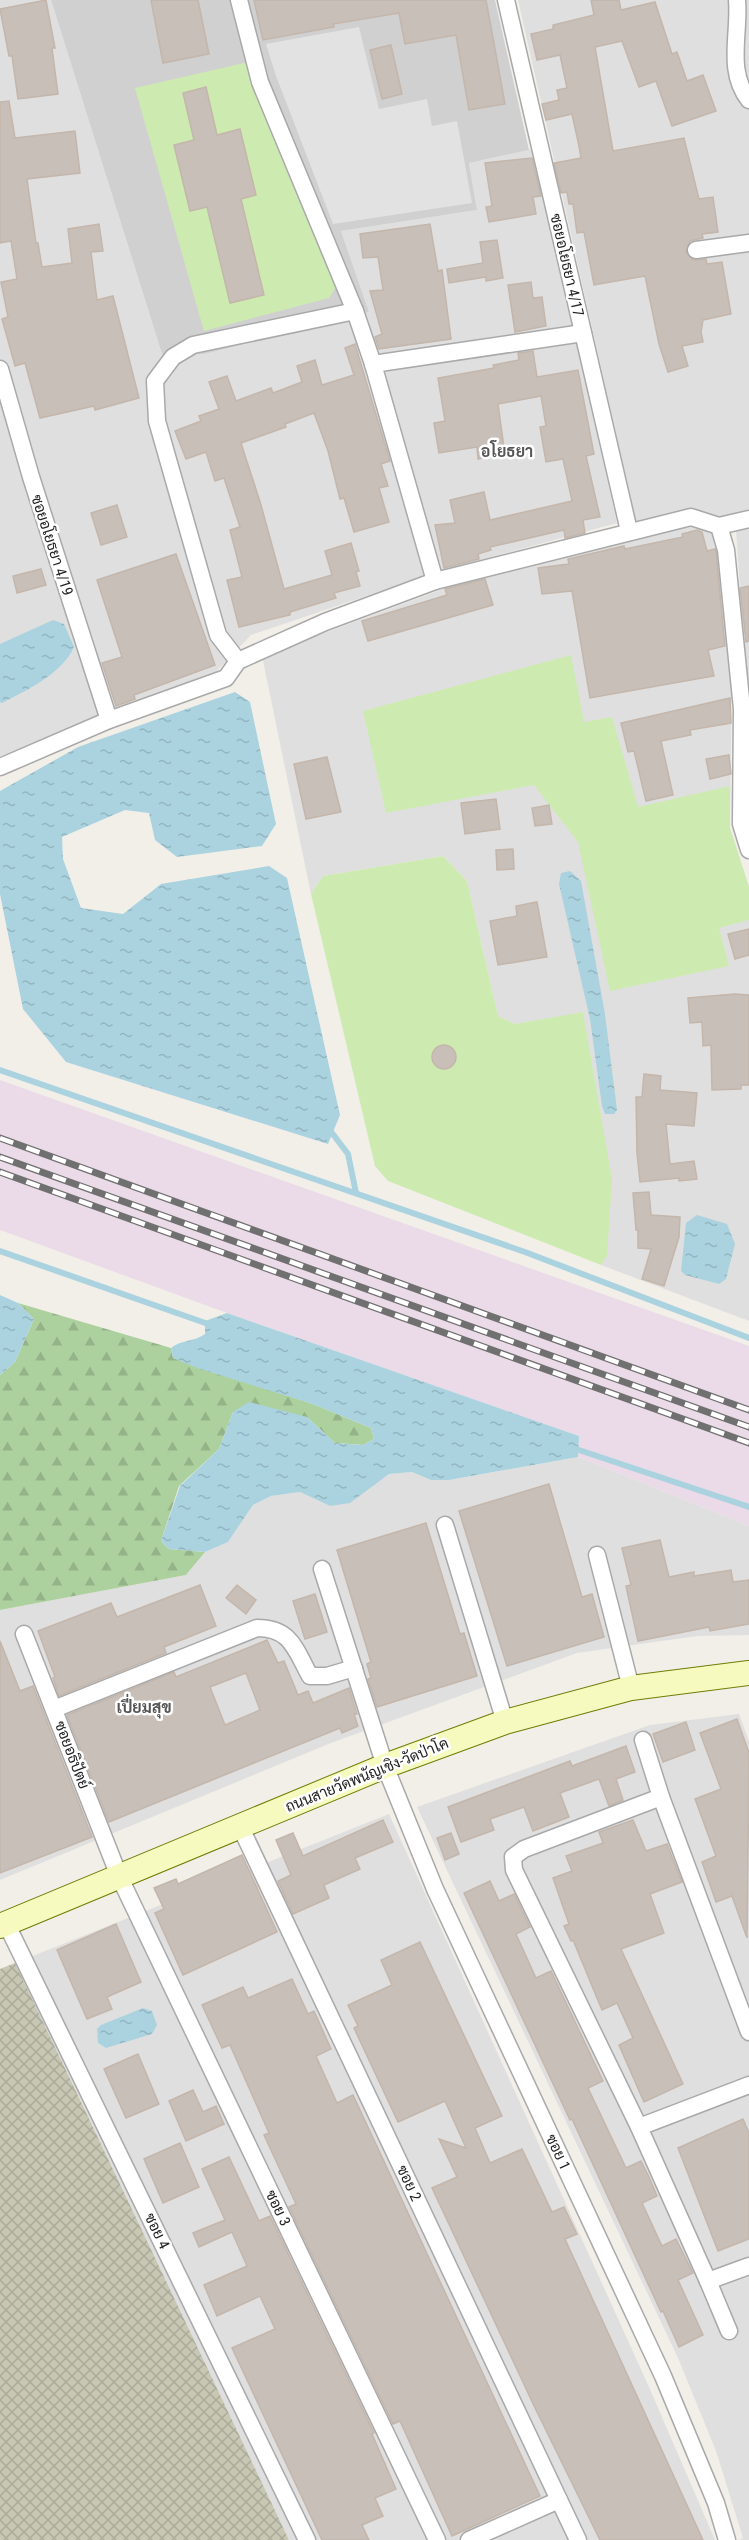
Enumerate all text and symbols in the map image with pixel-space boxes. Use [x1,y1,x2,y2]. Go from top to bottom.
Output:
street label: ซอยอโยธยา 4/17 [546,212,589,318]
district label: อโยธยา [481,440,533,461]
street label: ซอยอโยธยา 4/19 [27,492,78,598]
district label: เปี่ยมสุข [116,1693,172,1719]
street label: ซอยอธิปัตย์ [51,1718,94,1791]
street label: ถนนสายวัดพนัญเชิง-วัดป่าโค [282,1733,451,1816]
street label: ซอย 1 [542,2131,574,2173]
street label: ซอย 2 [393,2162,425,2204]
street label: ซอย 3 [262,2187,294,2229]
street label: ซอย 4 [141,2210,173,2252]

